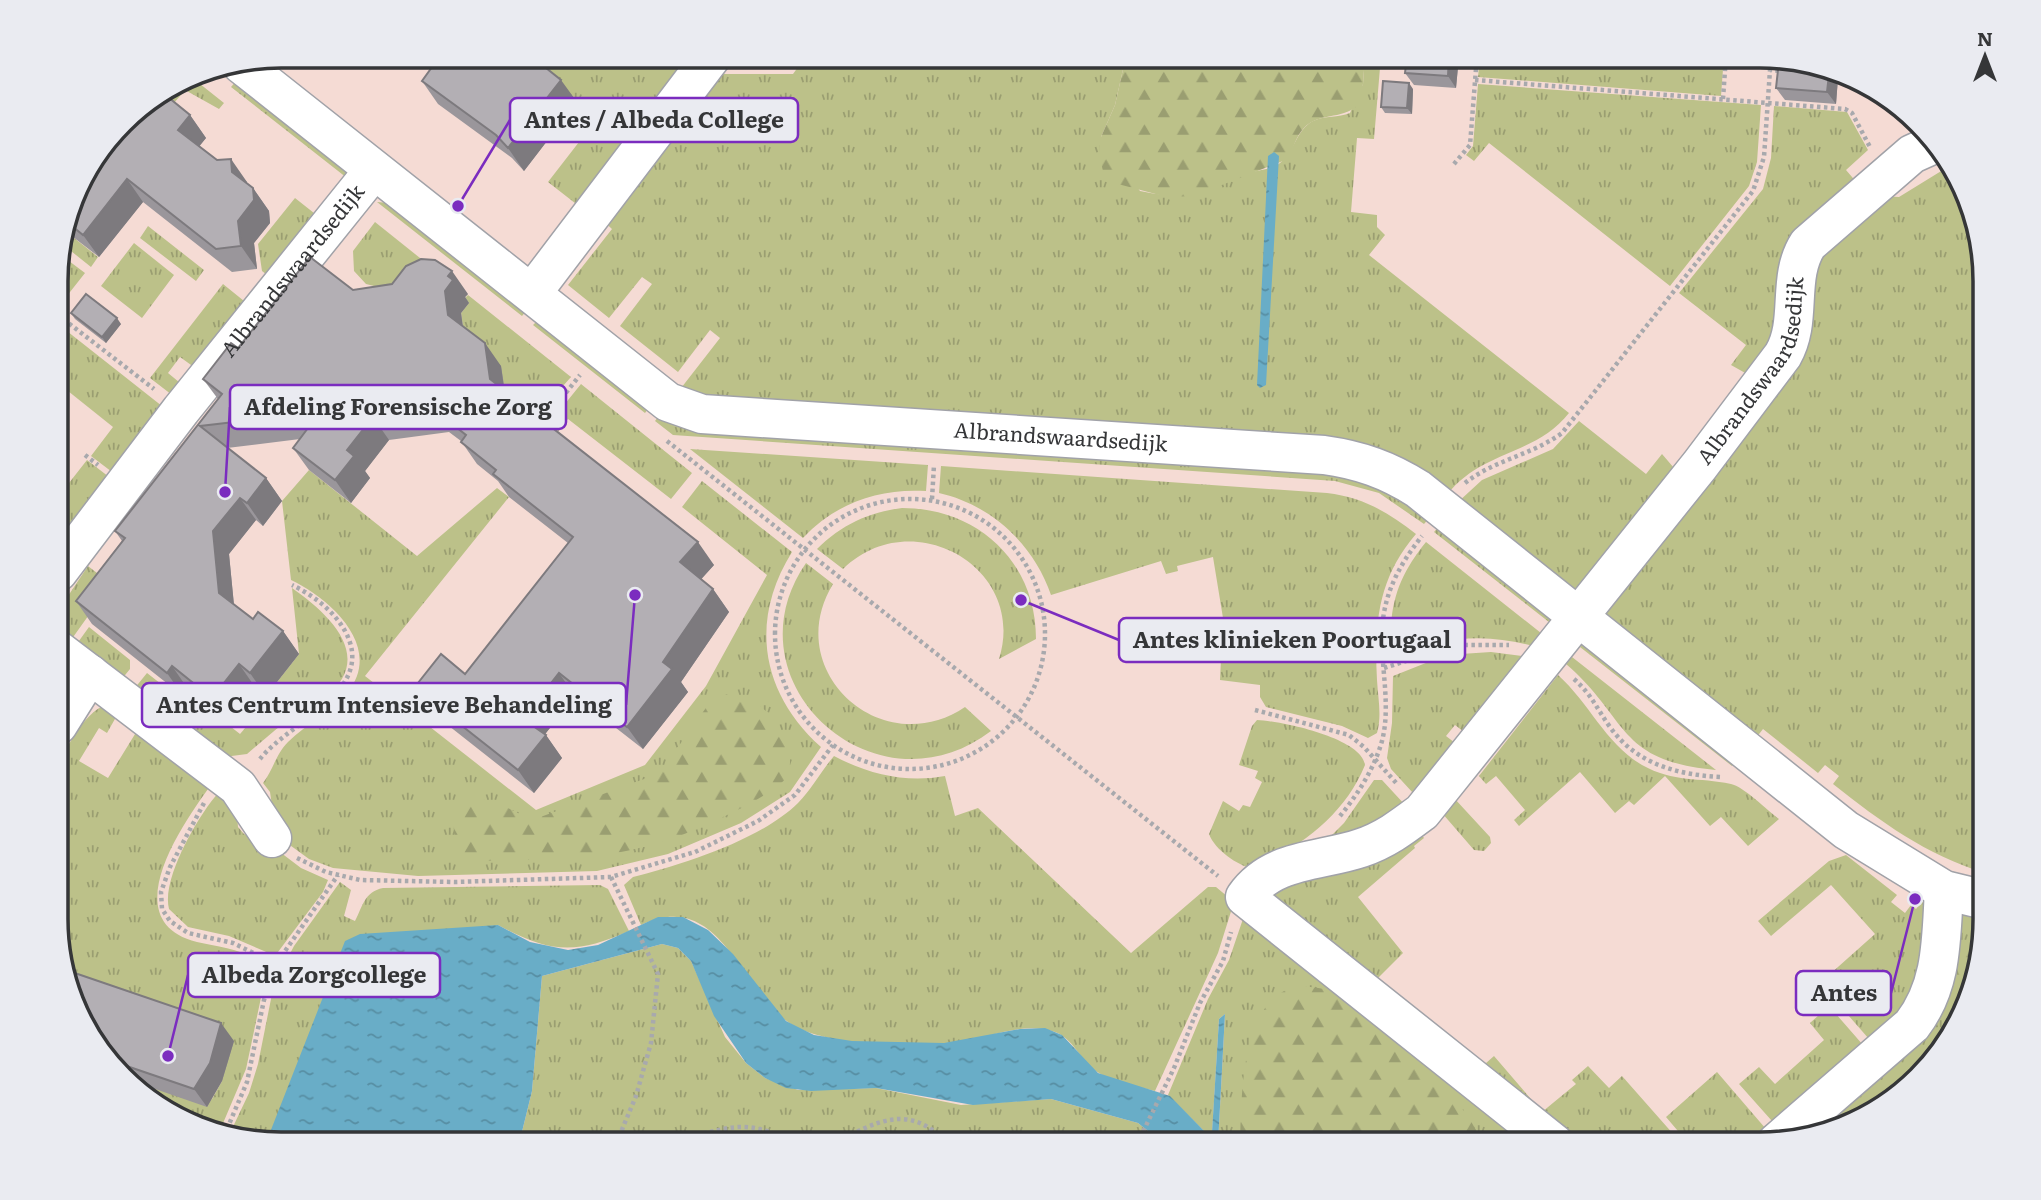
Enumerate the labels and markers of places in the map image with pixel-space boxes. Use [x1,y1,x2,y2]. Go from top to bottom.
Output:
callout: Antes / Albeda College [510,98,798,142]
callout: Afdeling Forensische Zorg [230,385,566,429]
callout: Antes klinieken Poortugaal [1119,618,1465,662]
callout: Antes Centrum Intensieve Behandeling [142,683,626,727]
callout: Albeda Zorgcollege [188,953,440,997]
callout: Antes [1796,971,1891,1015]

